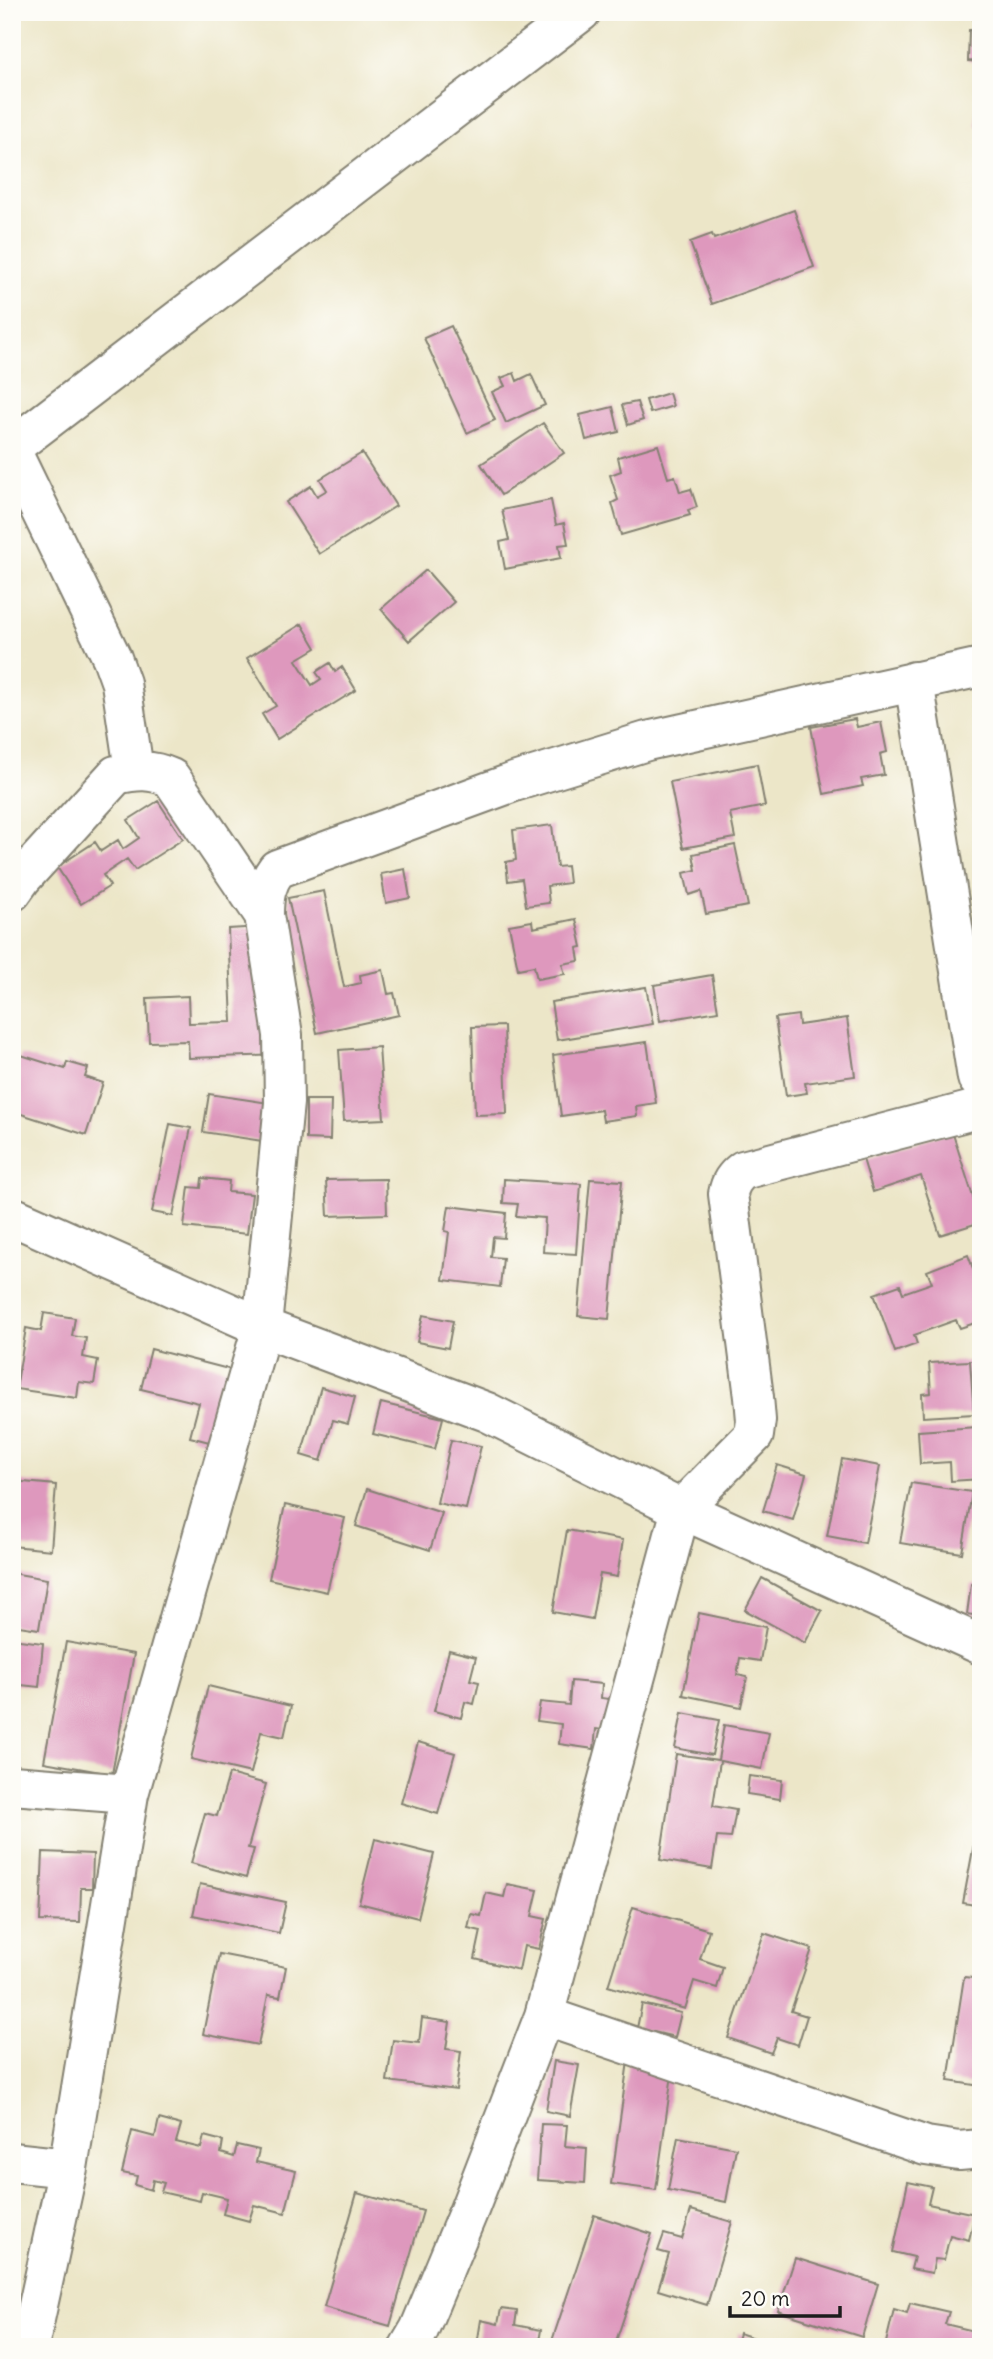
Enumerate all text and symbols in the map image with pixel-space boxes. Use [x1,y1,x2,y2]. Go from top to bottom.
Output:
scale bar [730,2275,841,2319]
text: 20 m [741,2285,790,2312]

